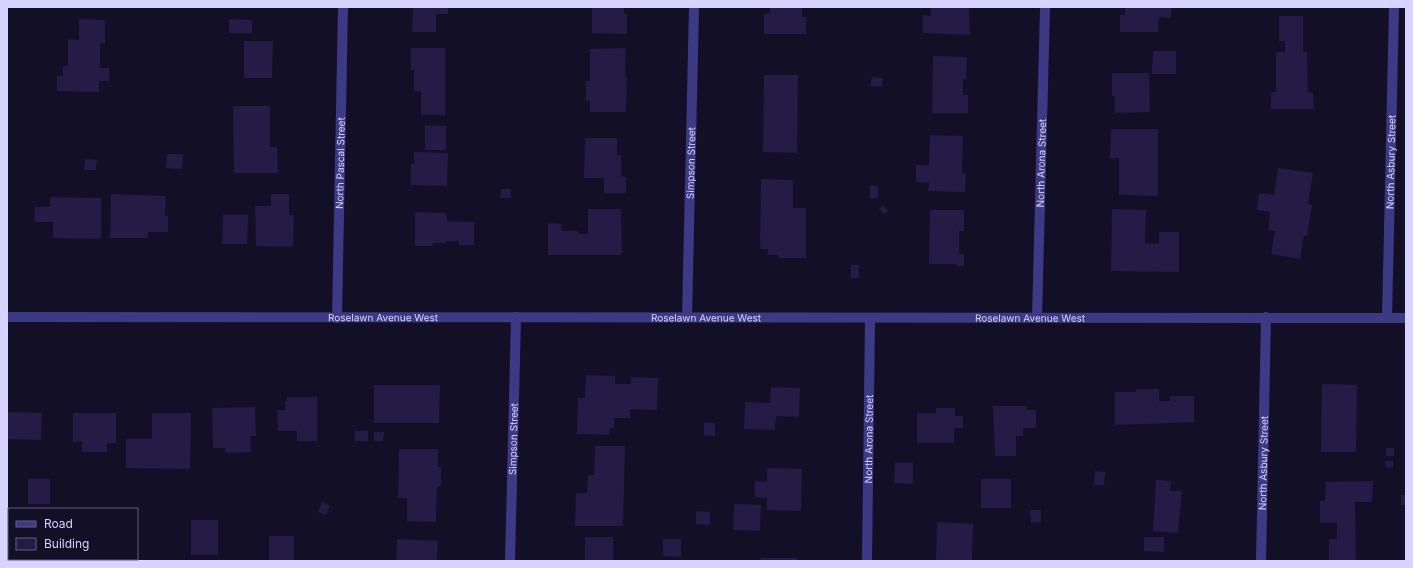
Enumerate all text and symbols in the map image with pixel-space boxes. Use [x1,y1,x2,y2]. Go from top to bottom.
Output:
street label: North Asbury Street [1383,114,1398,209]
street label: North Pascal Street [333,116,347,209]
street label: North Arona Street [1034,118,1048,208]
street label: Simpson Street [684,126,697,199]
street label: Roselawn Avenue West [328,311,439,323]
street label: Roselawn Avenue West [651,311,762,324]
street label: Roselawn Avenue West [975,312,1086,324]
street label: North Arona Street [862,394,875,483]
street label: Simpson Street [506,402,520,475]
street label: North Asbury Street [1256,415,1270,510]
legend [8,508,138,560]
text: Road [44,516,73,531]
text: Building [44,536,89,551]

